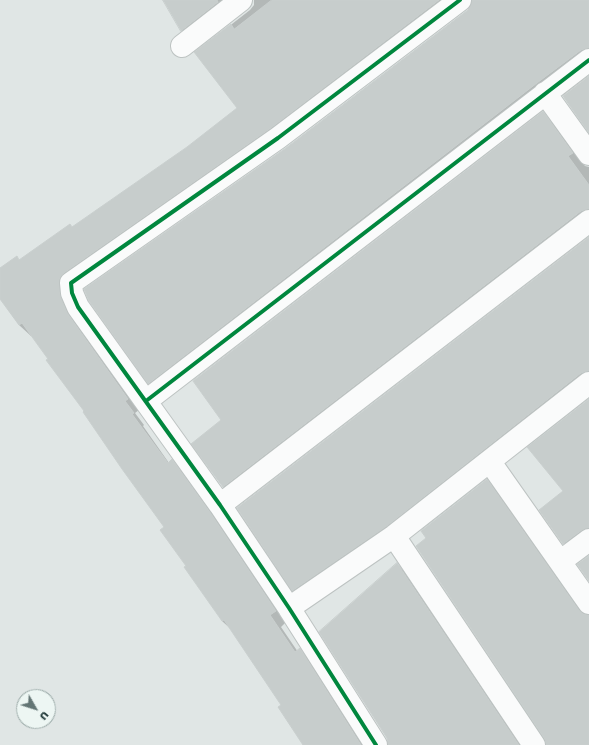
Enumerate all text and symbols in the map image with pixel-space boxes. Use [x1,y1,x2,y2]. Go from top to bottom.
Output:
north arrow [16,689,56,729]
text: U [36,708,53,724]

